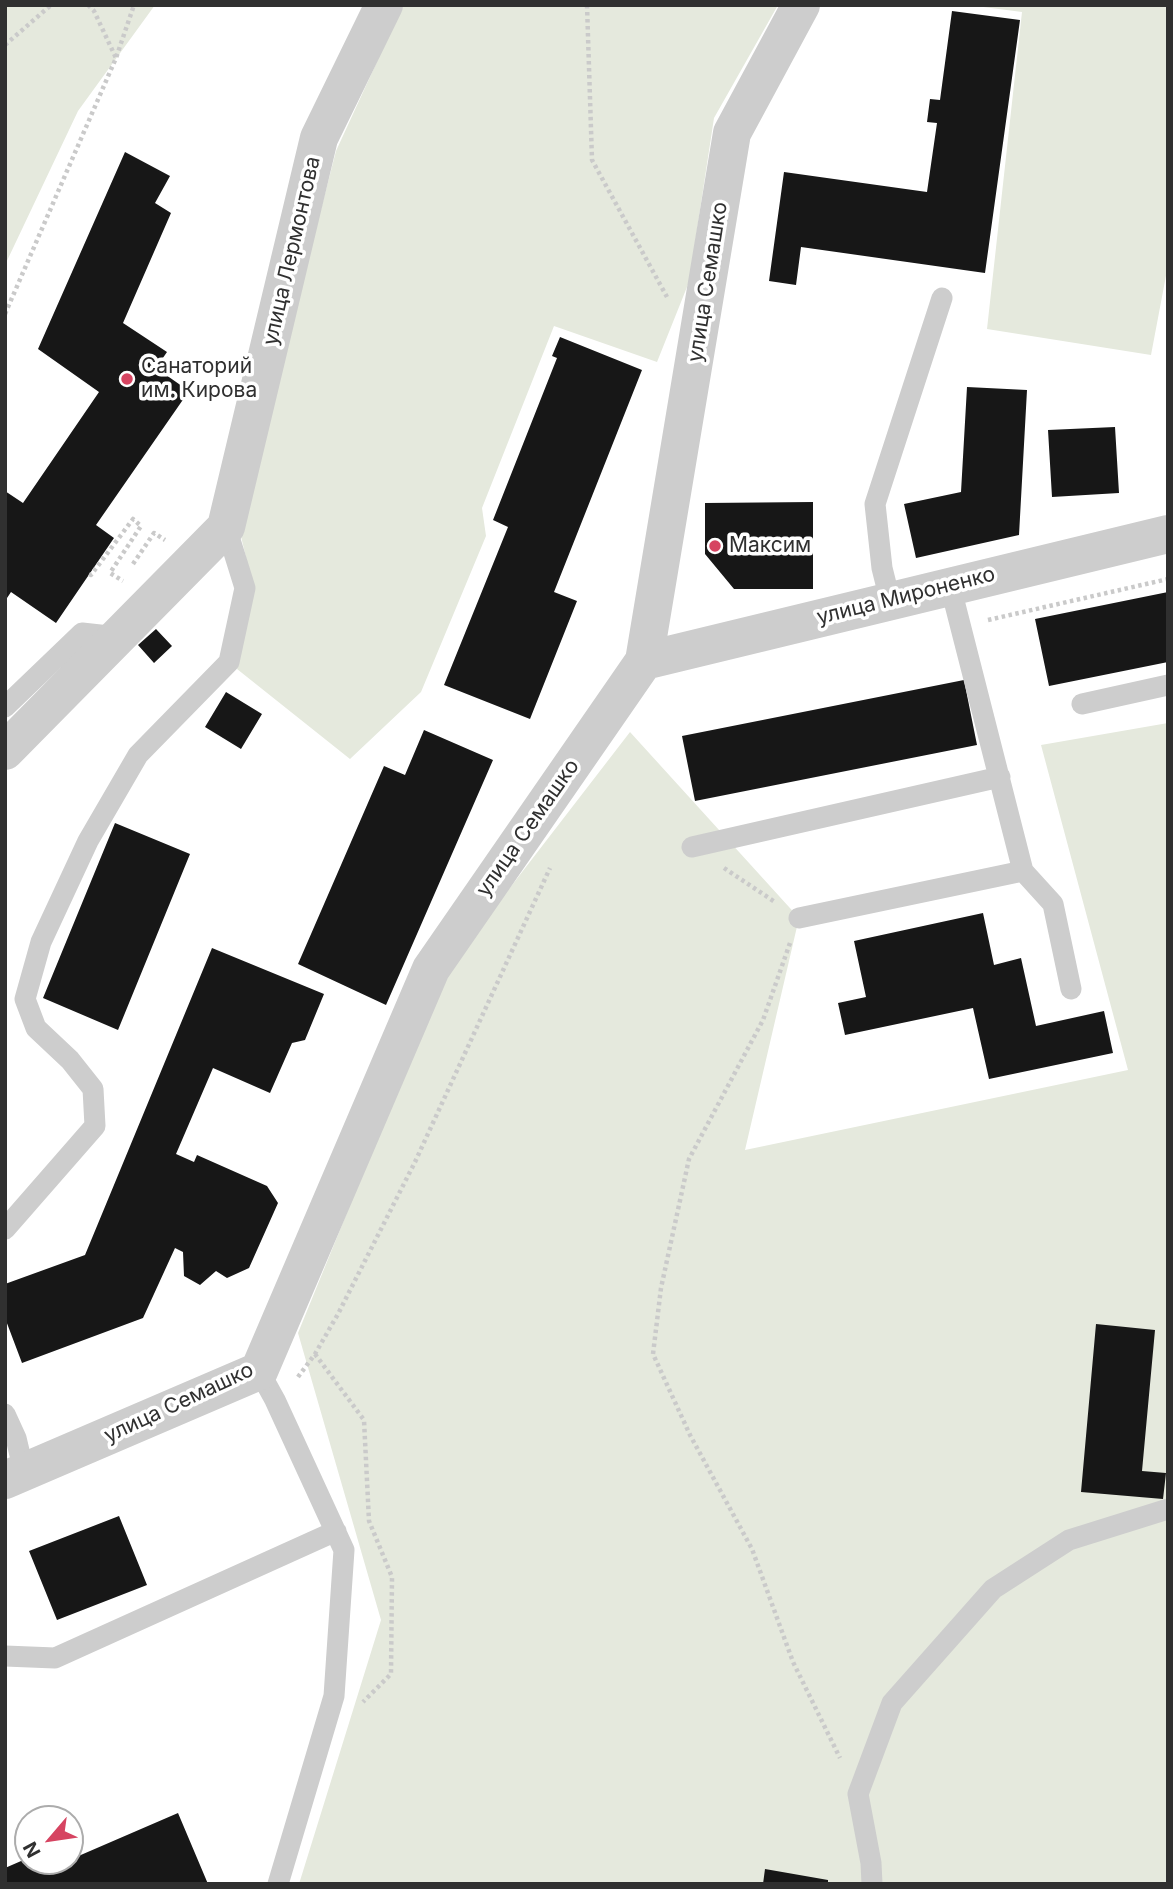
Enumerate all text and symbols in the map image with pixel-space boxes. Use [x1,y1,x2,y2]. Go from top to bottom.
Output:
street label: улица Лермонтова [258,154,326,348]
street label: улица Семашко [683,200,733,364]
place label: Санаторий им. Кирова [141,354,257,404]
marker: Санаторий им. Кирова [119,371,135,387]
place label: Максим [729,533,811,559]
marker: Максим [707,538,723,554]
street label: улица Мироненко [814,562,998,630]
street label: улица Семашко [471,754,585,902]
street label: улица Семашко [100,1357,258,1449]
north arrow [14,1805,84,1875]
text: N [18,1838,46,1861]

